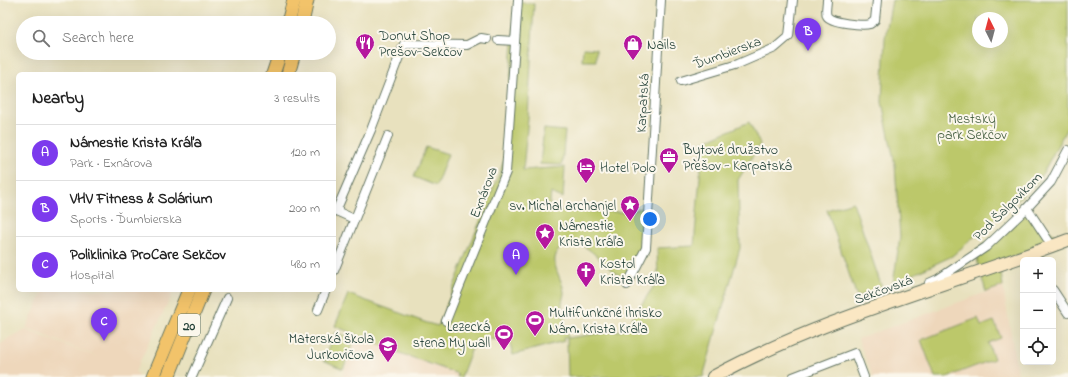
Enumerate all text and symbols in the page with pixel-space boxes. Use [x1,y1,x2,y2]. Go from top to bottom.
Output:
north arrow [972,12,1008,48]
search box [16,16,336,60]
pin: B [795,18,821,51]
place label: Donut Shop Prešov-Sekčov [378,26,463,63]
icon: search [30,27,52,49]
text: Search here [62,27,134,49]
street label: Ďumbierska [690,31,764,76]
restaurant icon: Donut Shop Prešov-Sekčov [354,32,376,60]
shop icon: Nails [622,33,644,61]
place label: Nails [647,35,676,56]
street label: Karpatská [631,73,656,133]
text: Nearby [32,86,84,111]
text: 3 results [274,89,320,108]
park label: Mestský park Sekčov [937,109,1007,146]
text: Námestie Krista Kráľa [70,132,202,154]
place label: Bytové družstvo Prešov - Karpatská [682,140,792,177]
text: A [41,143,49,162]
text: 120 m [290,143,320,162]
office icon: Bytové družstvo Prešov - Karpatská [658,146,680,174]
text: Park · Exnárova [70,154,152,173]
hotel icon: Hotel Polo [575,156,597,184]
place label: Hotel Polo [600,158,656,179]
street label: Exnárova [465,164,504,221]
street label: Pod Šalgovíkom [969,168,1048,247]
text: VHV Fitness & Solárium [70,188,212,210]
place icon: sv. Michal archanjel [619,194,641,222]
place label: sv. Michal archanjel [509,196,616,217]
text: B [41,199,49,218]
text: 200 m [289,199,320,218]
your location [640,209,660,229]
text: Sports · Ďumbierska [70,210,182,229]
place label: Námestie Krista kráľa [559,216,624,253]
place icon: Námestie Krista kráľa [534,222,556,250]
pin: A [503,242,529,275]
text: Poliklinika ProCare Sekčov [70,244,226,266]
place label: Kostol Krista Kráľa [600,254,665,291]
text: C [41,255,49,274]
text: 480 m [291,255,320,274]
map controls [1020,257,1056,365]
button: + [1020,257,1056,293]
church icon: Kostol Krista Kráľa [575,260,597,288]
text: Hospital [70,266,114,285]
street label: Sekčovská [851,270,916,311]
button: − [1020,293,1056,329]
place label: Multifunkčné ihrisko Nám. Krista Kráľa [549,303,662,340]
pin: C [91,308,117,341]
sports icon: Multifunkčné ihrisko Nám. Krista Kráľa [524,309,546,337]
road number: 20 [178,314,200,336]
place label: Lezecká stena My wall [413,317,490,355]
sports icon: Lezecká stena My wall [493,323,515,351]
place label: Materská škola Jurkovičova [289,329,374,366]
button: locate [1020,329,1056,365]
school or university icon: Materská škola Jurkovičova [377,335,399,363]

